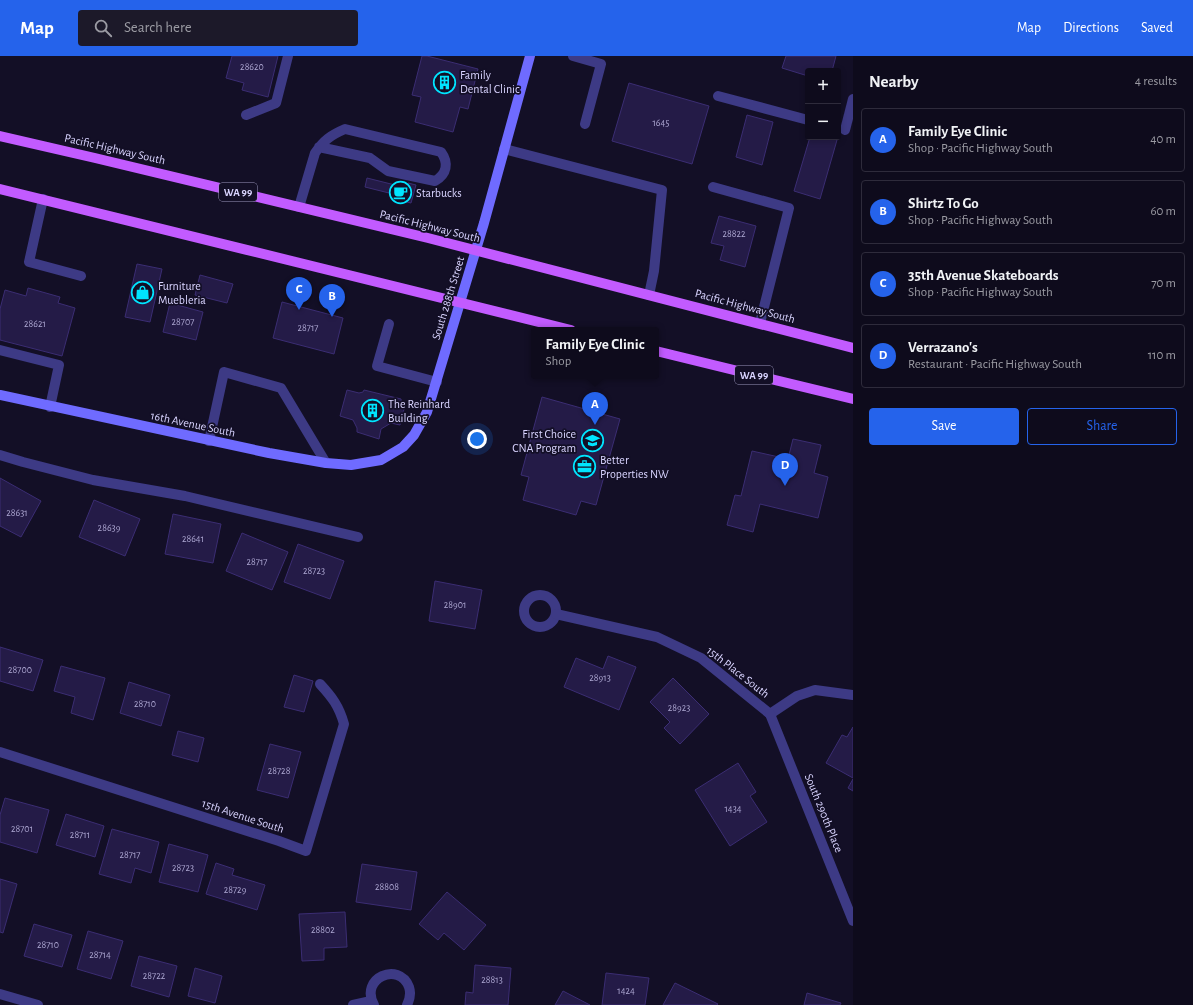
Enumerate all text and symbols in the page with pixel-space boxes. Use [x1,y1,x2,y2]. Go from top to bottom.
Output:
search box [78,10,358,46]
icon: search [92,17,114,39]
text: Map [20,19,54,38]
text: Search here [124,20,192,35]
text: Map [1017,21,1041,35]
text: Directions [1063,21,1119,35]
text: Saved [1141,21,1173,35]
house number: 28620 [240,62,264,72]
map controls [805,68,841,140]
button: + [805,68,841,104]
building icon: Family Dental Clinic [432,69,458,95]
place label: Family Dental Clinic [460,69,520,95]
text: Nearby [869,73,919,90]
text: 4 results [1135,75,1177,88]
button: − [805,104,841,140]
house number: 1645 [652,118,670,128]
text: Family Eye Clinic [908,124,1007,139]
street label: Pacific Highway South [63,132,167,167]
text: A [879,133,887,146]
text: 40 m [1150,133,1176,146]
text: Shop · Pacific Highway South [908,142,1053,155]
cafe icon: Starbucks [388,180,414,206]
road number: WA 99 [219,183,257,201]
place label: Starbucks [416,187,462,199]
text: Shirtz To Go [908,196,979,211]
text: B [879,205,887,218]
text: 60 m [1150,205,1176,218]
street label: Pacific Highway South [378,208,481,245]
text: Shop · Pacific Highway South [908,214,1053,227]
house number: 28822 [722,229,746,239]
street label: South 288th Street [430,255,466,341]
text: 35th Avenue Skateboards [908,268,1059,283]
pin: C [286,277,312,310]
text: C [880,277,886,290]
text: 70 m [1151,277,1176,290]
shop icon: Furniture Muebleria [130,280,156,306]
place label: Furniture Muebleria [158,280,206,306]
pin: B [319,284,345,317]
text: Shop · Pacific Highway South [908,286,1053,299]
street label: Pacific Highway South [693,287,796,326]
house number: 28707 [172,317,194,327]
house number: 28621 [24,319,46,329]
house number: 28717 [297,323,319,333]
popup [531,327,659,379]
text: Family Eye Clinic [545,337,645,352]
text: Verrazano's [908,340,978,355]
text: D [879,349,887,362]
text: 110 m [1148,349,1176,362]
text: Shop [545,355,571,368]
text: Restaurant · Pacific Highway South [908,358,1082,371]
road number: WA 99 [735,366,773,384]
pin: A [582,392,608,425]
building icon: The Reinhard Building [359,398,385,424]
place label: The Reinhard Building [388,398,450,424]
button: Save [869,408,1019,445]
button: Share [1027,408,1177,445]
street label: 16th Avenue South [150,409,236,439]
place label: First Choice CNA Program [512,428,576,454]
school or university icon: First Choice CNA Program [579,428,605,454]
your location [467,429,487,449]
pin: D [772,453,798,486]
office icon: Better Properties NW [572,454,598,480]
place label: Better Properties NW [600,454,669,480]
house number: 28631 [6,508,28,518]
house number: 28639 [98,523,121,533]
house number: 28641 [182,534,204,544]
house number: 28717 [246,557,268,567]
house number: 28723 [303,566,325,576]
house number: 28901 [444,600,466,610]
street label: 15th Place South [705,644,771,700]
house number: 28700 [8,665,32,675]
house number: 28913 [589,673,611,683]
house number: 28710 [134,699,156,709]
house number: 28923 [668,703,690,713]
house number: 28728 [268,766,291,776]
street label: South 290th Place [803,772,845,854]
street label: 15th Avenue South [200,797,286,835]
house number: 1434 [724,804,742,814]
house number: 28701 [11,824,33,834]
house number: 28711 [70,830,90,840]
house number: 28717 [119,850,141,860]
house number: 28723 [172,863,194,873]
house number: 28808 [375,882,399,892]
house number: 28729 [224,885,247,895]
house number: 28802 [311,925,335,935]
house number: 28710 [37,940,59,950]
house number: 28714 [89,950,111,960]
house number: 28722 [143,971,166,981]
house number: 28813 [481,975,503,985]
house number: 1424 [617,986,635,996]

